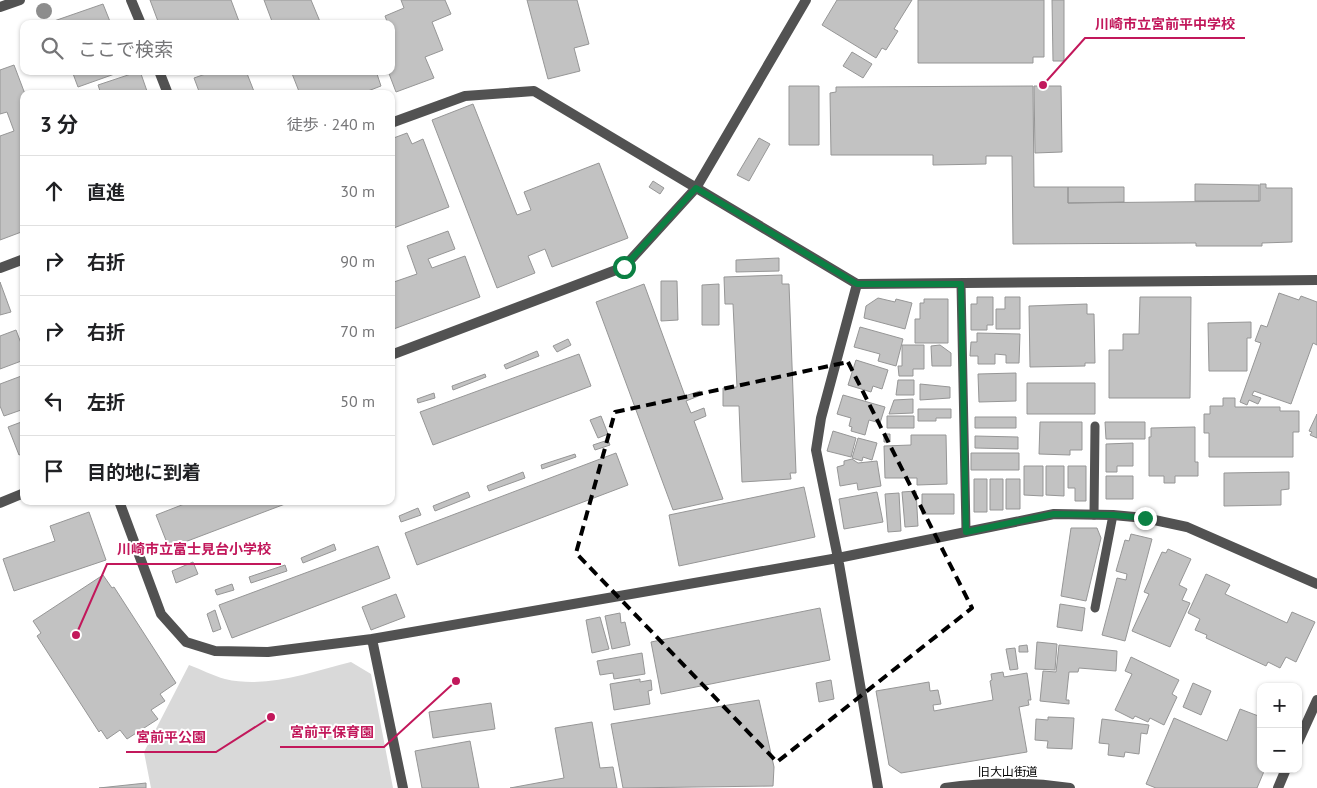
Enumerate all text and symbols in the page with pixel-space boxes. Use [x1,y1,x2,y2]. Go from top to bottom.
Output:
callout: 川崎市立宮前平中学校 [1085,9,1245,38]
text: 川崎市立宮前平中学校 [1095,15,1235,33]
search box [20,20,395,75]
icon: search [38,34,66,62]
text: ここで検索 [78,37,173,61]
text: 3 分 [40,111,78,138]
text: 徒歩 · 240 m [287,114,375,134]
icon: ahead [40,177,68,205]
text: 直進 [87,180,125,204]
text: 30 m [340,181,375,201]
icon: right [40,247,68,275]
text: 右折 [87,250,125,274]
text: 90 m [340,251,375,271]
route start [613,256,636,279]
icon: right [40,317,68,345]
text: 右折 [87,320,125,344]
text: 70 m [340,321,375,341]
icon: left [40,387,68,415]
text: 左折 [87,390,125,414]
text: 50 m [340,391,375,411]
icon: arrive [40,457,68,485]
text: 目的地に到着 [87,460,201,484]
route end [1134,507,1157,530]
callout: 川崎市立富士見台小学校 [107,535,281,564]
text: 川崎市立富士見台小学校 [117,540,271,558]
map controls [1257,683,1302,773]
button: + [1257,683,1302,728]
callout: 宮前平保育園 [280,718,384,747]
callout: 宮前平公園 [126,723,216,752]
text: 宮前平保育園 [290,723,374,741]
text: 宮前平公園 [136,728,206,746]
button: − [1257,728,1302,773]
street label: 旧大山街道 [978,764,1038,779]

